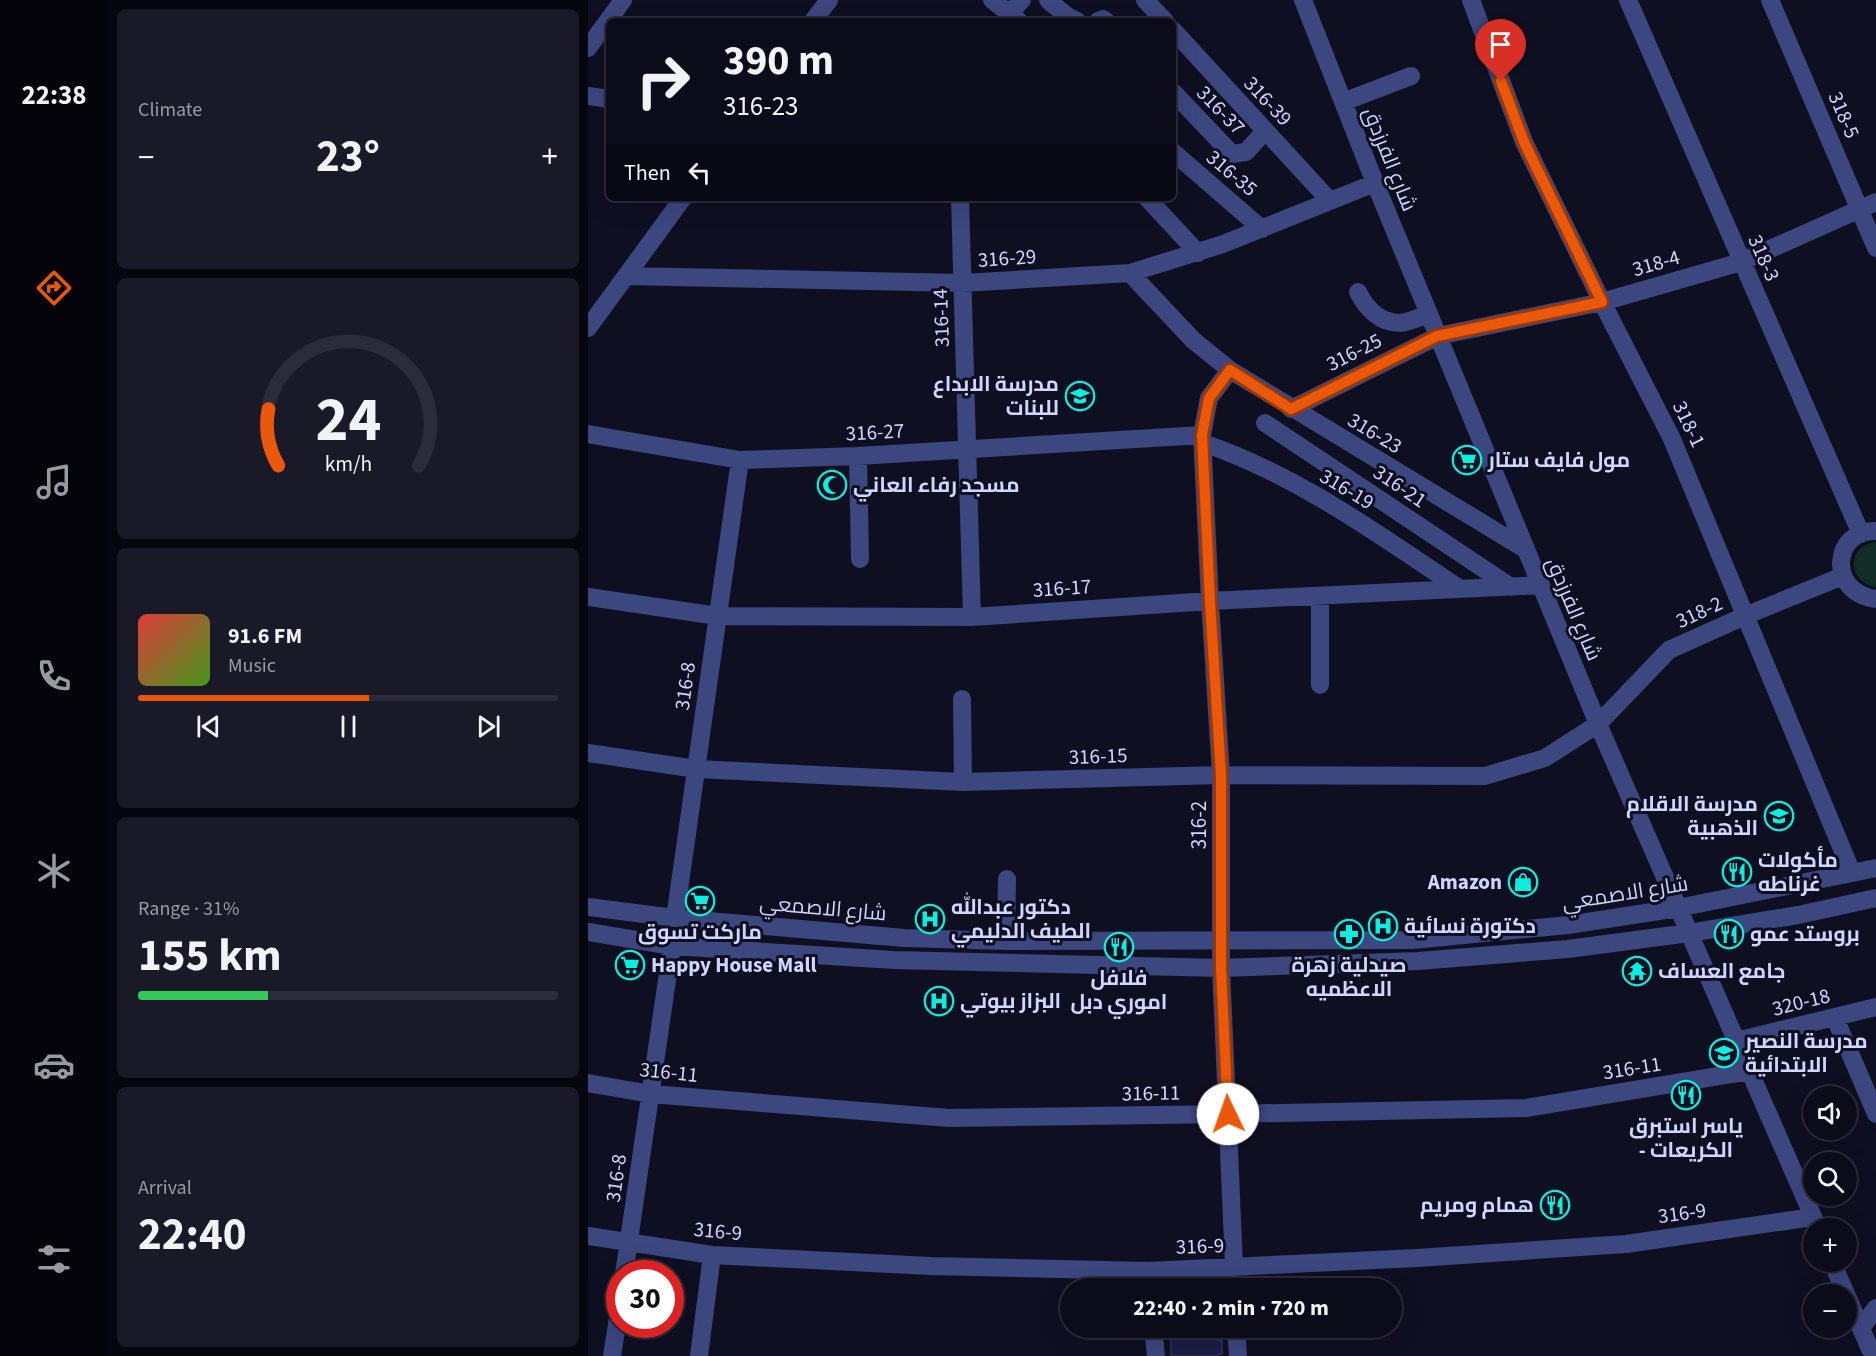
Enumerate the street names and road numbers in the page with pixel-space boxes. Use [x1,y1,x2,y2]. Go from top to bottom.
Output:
street label: 316-39 [1237,69,1299,133]
street label: 316-37 [1190,78,1252,142]
street label: 318-5 [1821,87,1867,143]
street label: شارع الفرزدق [1356,102,1424,216]
street label: 316-35 [1200,143,1264,203]
street label: 318-3 [1740,230,1788,286]
street label: 316-29 [977,241,1037,275]
street label: 318-4 [1629,242,1683,284]
street label: 316-14 [925,288,957,348]
street label: 316-25 [1321,325,1387,379]
street label: 318-1 [1665,396,1713,452]
street label: 316-23 [1342,405,1408,461]
street label: 316-27 [845,415,905,449]
street label: 316-21 [1367,457,1433,515]
street label: 316-19 [1314,461,1380,517]
street label: شارع الفرزدق [1539,553,1609,665]
street label: 316-17 [1032,571,1092,605]
street label: 318-2 [1671,588,1727,636]
street label: 316-8 [667,660,703,712]
street label: 316-15 [1068,740,1128,772]
street label: 316-2 [1184,801,1214,849]
street label: شارع الاصمعي [1560,868,1690,919]
street label: شارع الاصمعي [758,888,888,929]
street label: 320-18 [1769,980,1833,1024]
street label: 316-11 [1601,1049,1663,1087]
street label: 316-11 [638,1054,700,1090]
street label: 316-11 [1121,1077,1181,1109]
street label: 316-8 [598,1152,634,1204]
street label: 316-9 [1656,1195,1708,1231]
street label: 316-9 [693,1214,743,1248]
street label: 316-9 [1175,1230,1225,1262]

